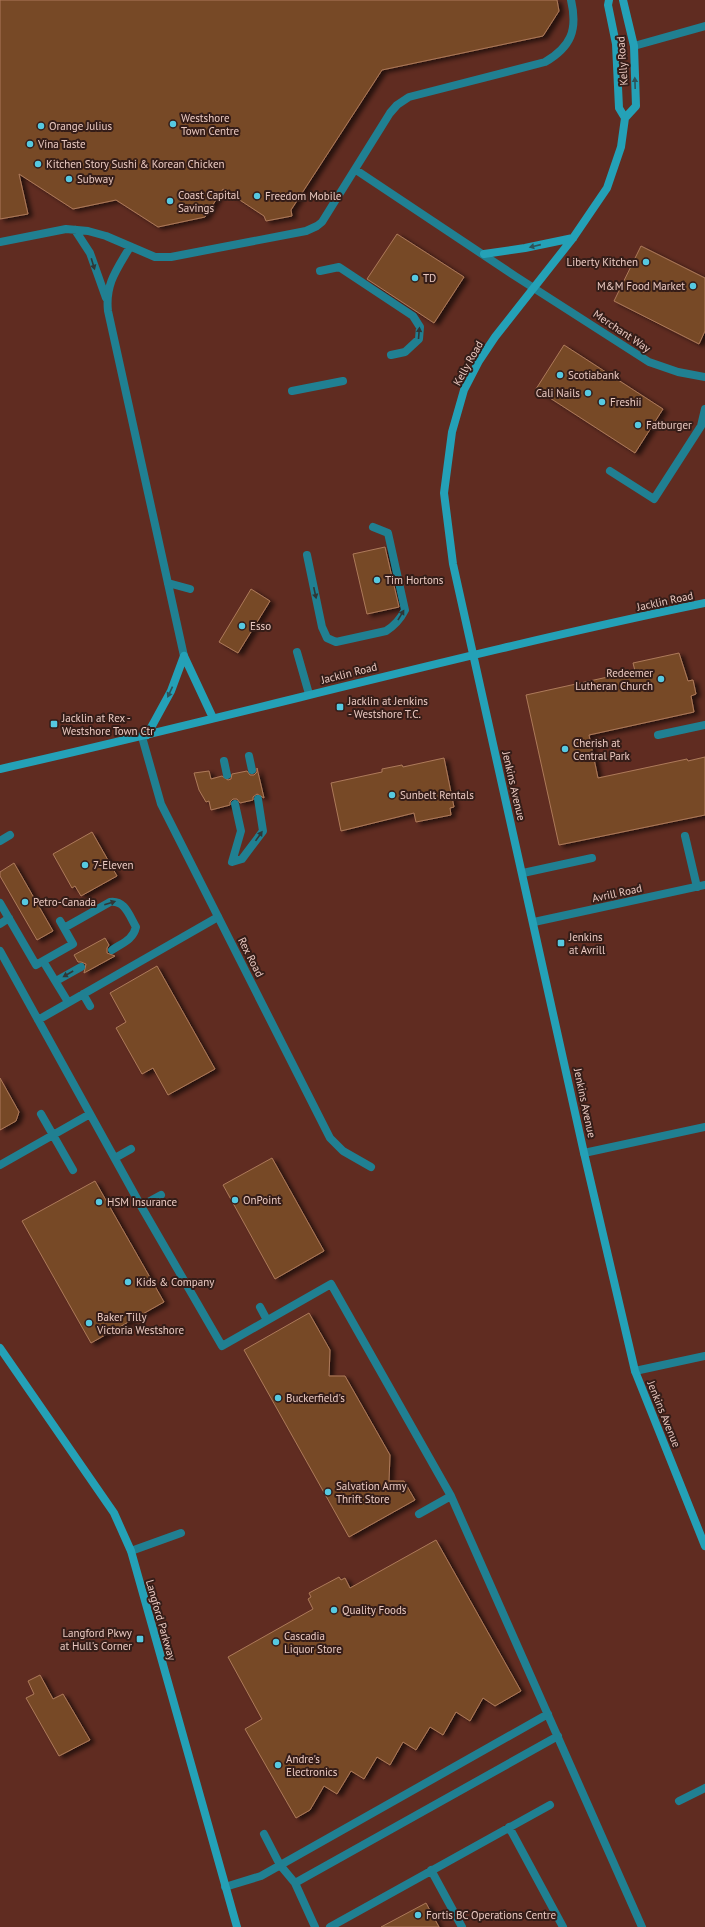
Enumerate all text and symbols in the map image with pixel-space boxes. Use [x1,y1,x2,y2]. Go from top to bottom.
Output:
street label: Kelly Road [613,36,631,86]
one-way arrow [632,76,638,89]
place label: Westshore Town Centre [181,111,239,138]
place label: Orange Julius [49,119,112,133]
marker: Westshore Town Centre [168,119,178,129]
marker: Orange Julius [36,121,46,131]
place label: Vina Taste [37,137,86,151]
marker: Vina Taste [25,139,35,149]
place label: Kitchen Story Sushi & Korean Chicken [46,157,225,171]
marker: Kitchen Story Sushi & Korean Chicken [33,159,43,169]
place label: Subway [77,172,114,186]
marker: Subway [64,174,74,184]
place label: Coast Capital Savings [178,188,240,215]
place label: Freedom Mobile [265,189,342,203]
marker: Freedom Mobile [252,191,262,201]
marker: Coast Capital Savings [165,196,175,206]
one-way arrow [529,244,542,250]
place label: Liberty Kitchen [567,255,638,269]
marker: Liberty Kitchen [641,257,651,267]
one-way arrow [90,258,96,270]
place label: TD [423,271,436,285]
marker: TD [410,273,420,283]
place label: M&M Food Market [597,279,685,293]
marker: M&M Food Market [688,281,698,291]
street label: Merchant Way [591,307,654,356]
one-way arrow [416,327,422,339]
street label: Kelly Road [450,338,486,388]
place label: Scotiabank [568,368,620,382]
marker: Scotiabank [555,370,565,380]
place label: Cali Nails [536,386,580,400]
marker: Cali Nails [583,388,593,398]
place label: Freshii [610,395,642,409]
marker: Freshii [597,397,607,407]
place label: Fatburger [646,418,692,432]
marker: Fatburger [633,420,643,430]
place label: Tim Hortons [385,573,444,587]
marker: Tim Hortons [372,575,382,585]
one-way arrow [312,587,318,600]
street label: Jacklin Road [635,588,695,614]
one-way arrow [398,609,405,621]
place label: Esso [250,619,271,633]
marker: Esso [237,621,247,631]
street label: Jacklin Road [319,659,379,687]
place label: Redeemer Lutheran Church [575,666,653,693]
marker: Redeemer Lutheran Church [656,674,666,684]
one-way arrow [167,687,173,698]
place label: Jacklin at Jenkins - Westshore T.C. [347,694,428,721]
marker: Jacklin at Jenkins - Westshore T.C. [335,702,345,712]
place label: Jacklin at Rex - Westshore Town Ctr [61,711,154,738]
marker: Jacklin at Rex - Westshore Town Ctr [49,719,59,729]
place label: Cherish at Central Park [573,736,631,763]
marker: Cherish at Central Park [560,744,570,754]
street label: Jenkins Avenue [499,749,529,822]
place label: Sunbelt Rentals [400,788,474,802]
marker: Sunbelt Rentals [387,790,397,800]
one-way arrow [255,831,263,842]
place label: 7-Eleven [93,858,134,872]
marker: 7-Eleven [80,860,90,870]
street label: Avrill Road [591,881,643,905]
place label: Petro-Canada [33,895,96,909]
marker: Petro-Canada [20,897,30,907]
one-way arrow [105,900,117,906]
place label: Jenkins at Avrill [568,930,606,957]
street label: Rex Road [235,935,267,979]
marker: Jenkins at Avrill [556,938,566,948]
one-way arrow [62,971,74,978]
street label: Jenkins Avenue [571,1066,599,1139]
place label: OnPoint [243,1193,281,1207]
place label: HSM Insurance [107,1195,178,1209]
marker: OnPoint [230,1195,240,1205]
marker: HSM Insurance [94,1197,104,1207]
place label: Kids & Company [136,1275,215,1289]
marker: Kids & Company [123,1277,133,1287]
place label: Baker Tilly Victoria Westshore [96,1310,184,1337]
marker: Baker Tilly Victoria Westshore [84,1318,94,1328]
street label: Jenkins Avenue [644,1378,684,1450]
place label: Buckerfield's [286,1391,345,1405]
marker: Buckerfield's [273,1393,283,1403]
place label: Salvation Army Thrift Store [336,1479,408,1506]
marker: Salvation Army Thrift Store [323,1487,333,1497]
street label: Langford Parkway [143,1578,179,1663]
place label: Quality Foods [342,1603,407,1617]
marker: Quality Foods [329,1605,339,1615]
place label: Langford Pkwy at Hull's Corner [60,1626,133,1653]
place label: Cascadia Liquor Store [284,1629,342,1656]
marker: Langford Pkwy at Hull's Corner [135,1634,145,1644]
marker: Cascadia Liquor Store [271,1637,281,1647]
place label: Andre's Electronics [286,1752,338,1779]
marker: Andre's Electronics [273,1760,283,1770]
place label: Fortis BC Operations Centre [426,1908,556,1922]
marker: Fortis BC Operations Centre [413,1910,423,1920]

